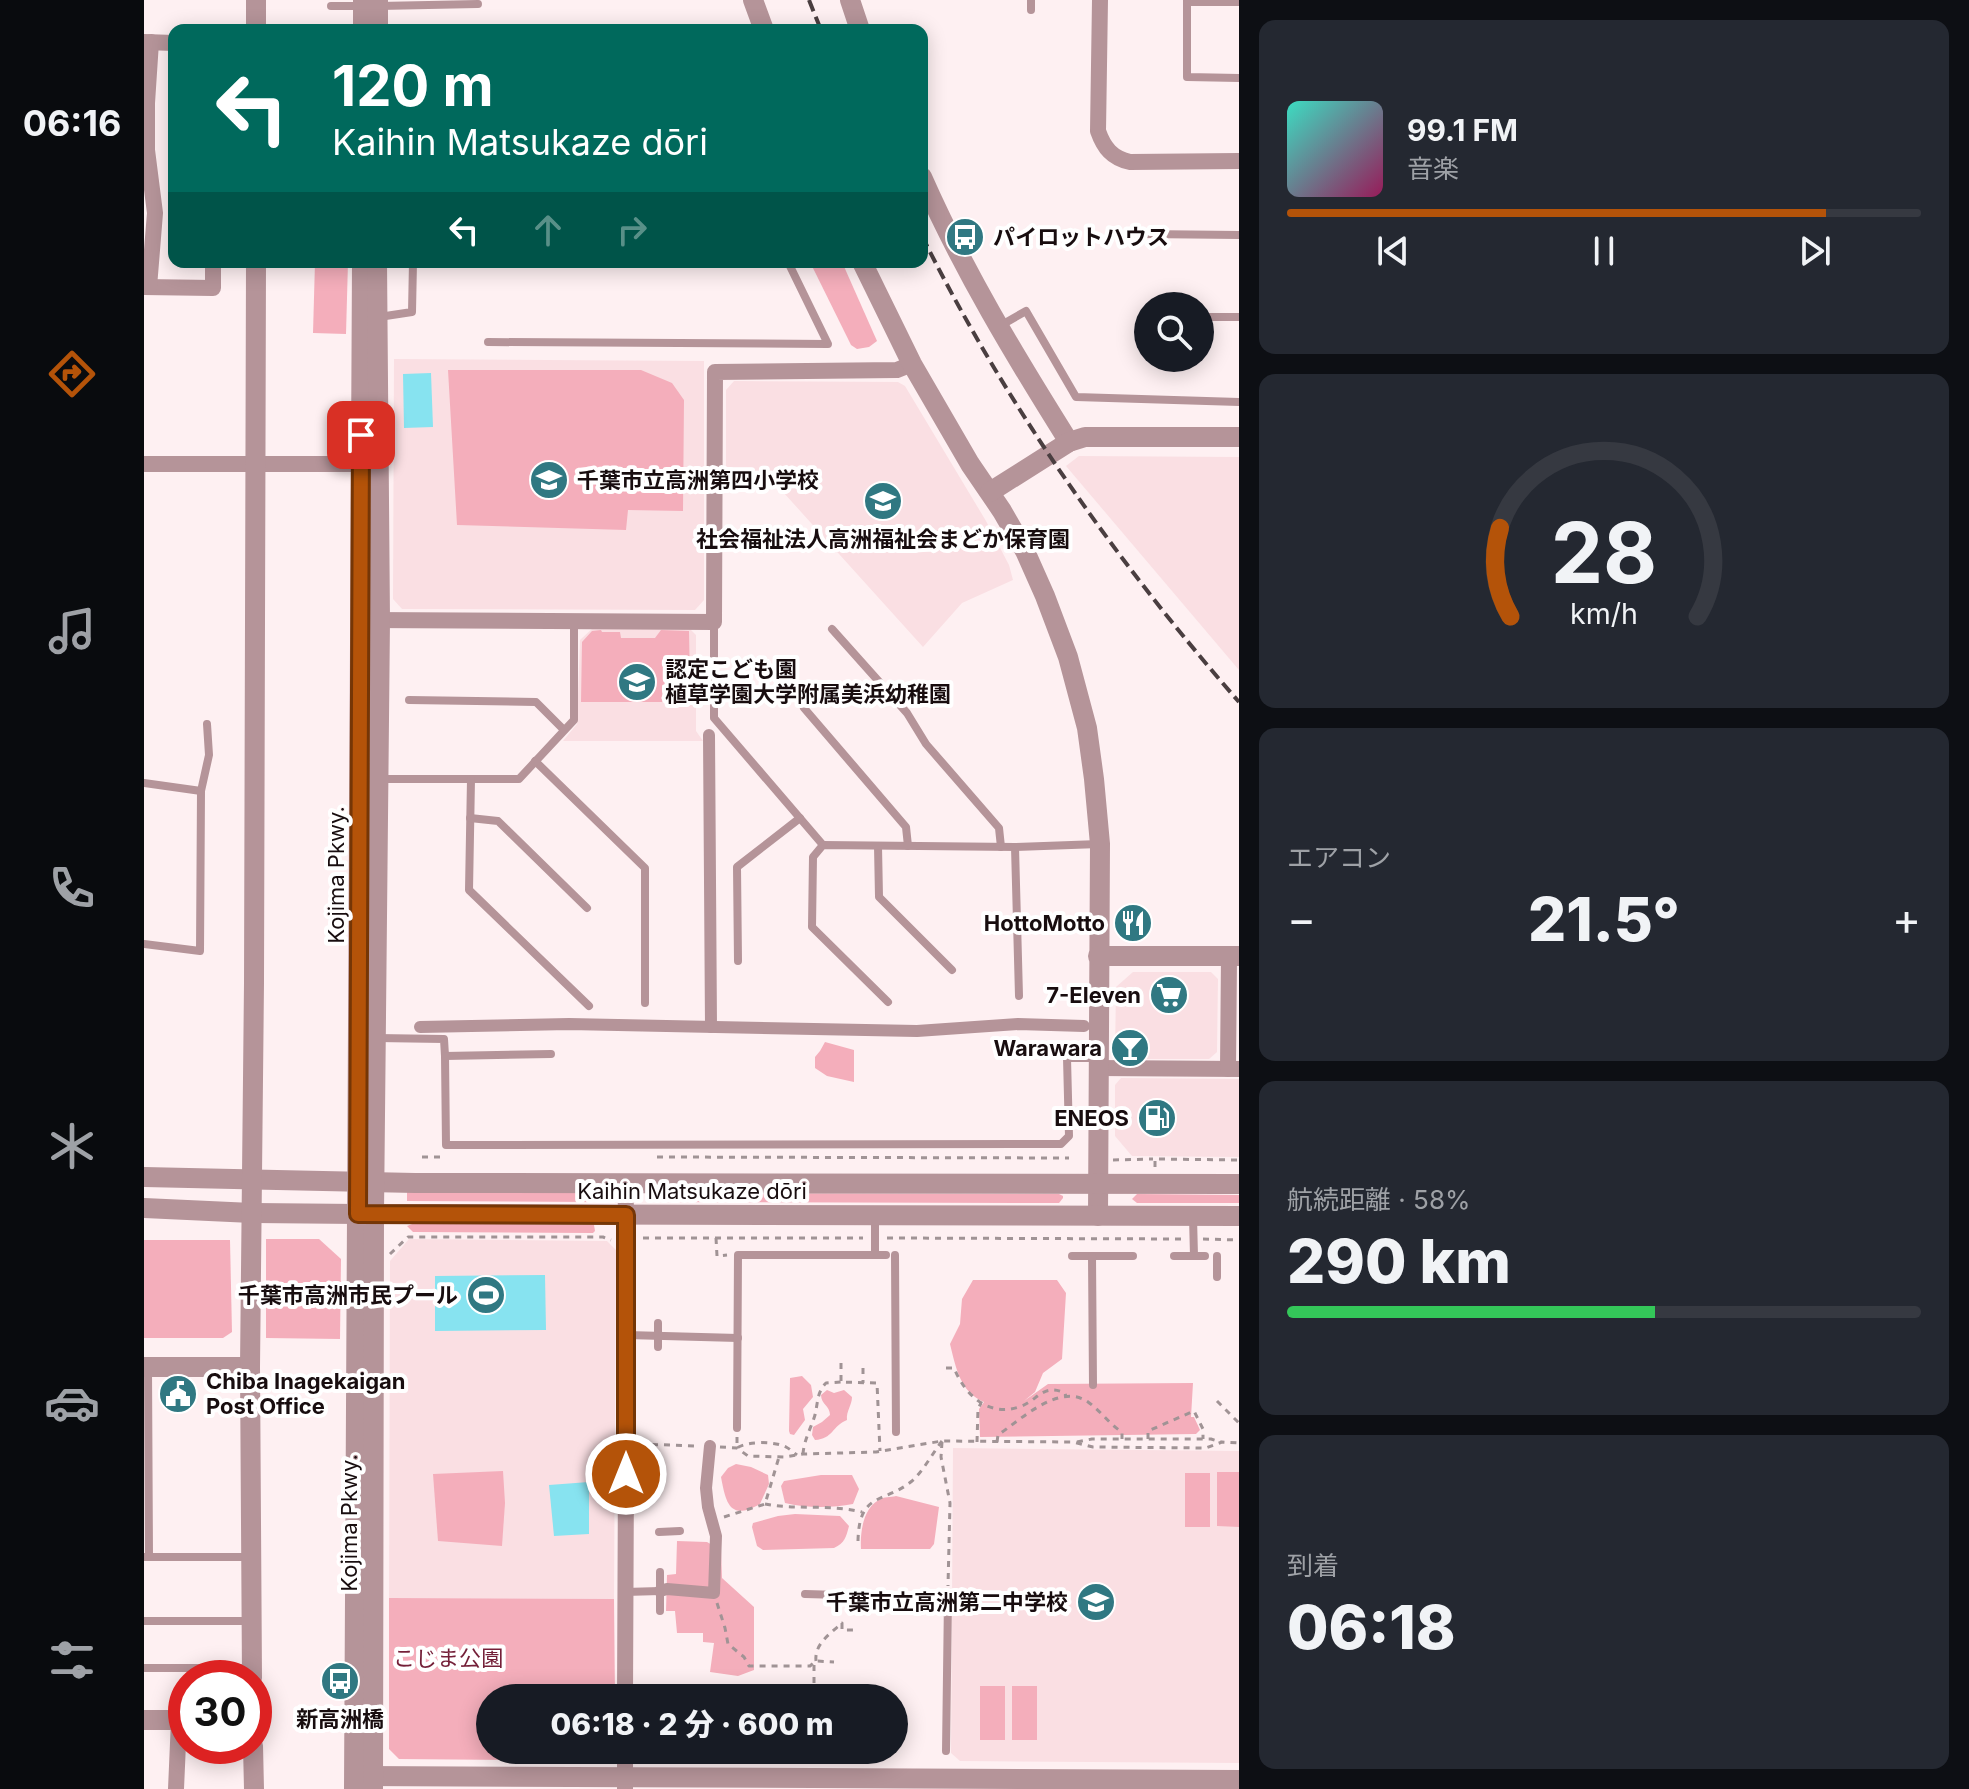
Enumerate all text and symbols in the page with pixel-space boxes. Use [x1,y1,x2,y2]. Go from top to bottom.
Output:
text: 120 m [332,52,494,120]
icon: left [200,56,304,160]
text: 06:16 [23,101,121,145]
text: 99.1 FM [1407,112,1518,148]
text: Kaihin Matsukaze dōri [332,120,708,164]
text: 音楽 [1407,153,1459,184]
icon: left [442,208,486,252]
icon: ahead [526,208,570,252]
icon: right [610,208,654,252]
bus stop icon: パイロットハウス [944,216,986,258]
place label: パイロットハウス [993,224,1169,250]
icon: previous [1371,229,1415,273]
icon: pause [1582,229,1626,273]
icon: next [1793,229,1837,273]
map controls [1134,292,1214,372]
button: search [1134,292,1214,372]
icon: directions [44,346,100,402]
pin [327,401,395,469]
icon: arrive [339,413,383,457]
school or university icon: 千葉市立高洲第四小学校 [528,459,570,501]
place label: 千葉市立高洲第四小学校 [577,467,819,493]
school or university icon: 社会福祉法人高洲福祉会まどか保育園 [862,480,904,522]
text: 28 [1551,501,1657,602]
place label: 社会福祉法人高洲福祉会まどか保育園 [696,526,1070,552]
text: km/h [1570,596,1638,631]
icon: music [44,603,100,659]
place label: 認定こども園 植草学園大学附属美浜幼稚園 [665,656,951,707]
school or university icon: 認定こども園 植草学園大学附属美浜幼稚園 [616,661,658,703]
street label: Kojima Pkwy. [323,806,349,944]
text: エアコン [1287,842,1391,873]
icon: phone [44,860,100,916]
text: 21.5° [1528,883,1680,955]
text: − [1287,892,1316,946]
text: + [1892,892,1921,946]
restaurant icon: HottoMotto [1112,902,1154,944]
place label: HottoMotto [984,910,1105,936]
supermarket icon: 7-Eleven [1148,974,1190,1016]
place label: 7-Eleven [1046,982,1141,1008]
bar icon: Warawara [1109,1027,1151,1069]
place label: Warawara [993,1035,1102,1061]
fuel station icon: ENEOS [1136,1097,1178,1139]
place label: ENEOS [1054,1105,1129,1131]
icon: climate [44,1118,100,1174]
street label: Kaihin Matsukaze dōri [577,1178,807,1204]
text: 航続距離 · 58% [1287,1184,1471,1215]
text: 290 km [1287,1225,1511,1297]
sports icon: 千葉市高洲市民プール [465,1274,507,1316]
place label: 千葉市高洲市民プール [238,1282,458,1308]
place label: Chiba Inagekaigan Post Office [206,1368,406,1419]
public building icon: Chiba Inagekaigan Post Office [157,1373,199,1415]
icon: car [44,1375,100,1431]
position arrow [584,1432,668,1516]
street label: Kojima Pkwy. [336,1454,362,1592]
text: 到着 [1287,1550,1339,1581]
school or university icon: 千葉市立高洲第二中学校 [1075,1581,1117,1623]
place label: 千葉市立高洲第二中学校 [826,1589,1068,1615]
text: 06:18 [1287,1591,1456,1663]
icon: filters [44,1632,100,1688]
park label: こじま公園 [393,1645,503,1671]
speed limit sign: 30 [168,1660,272,1764]
bus stop icon: 新高洲橋 [319,1660,361,1702]
place label: 新高洲橋 [296,1706,384,1732]
text: 06:18 · 2 分 · 600 m [550,1706,834,1742]

